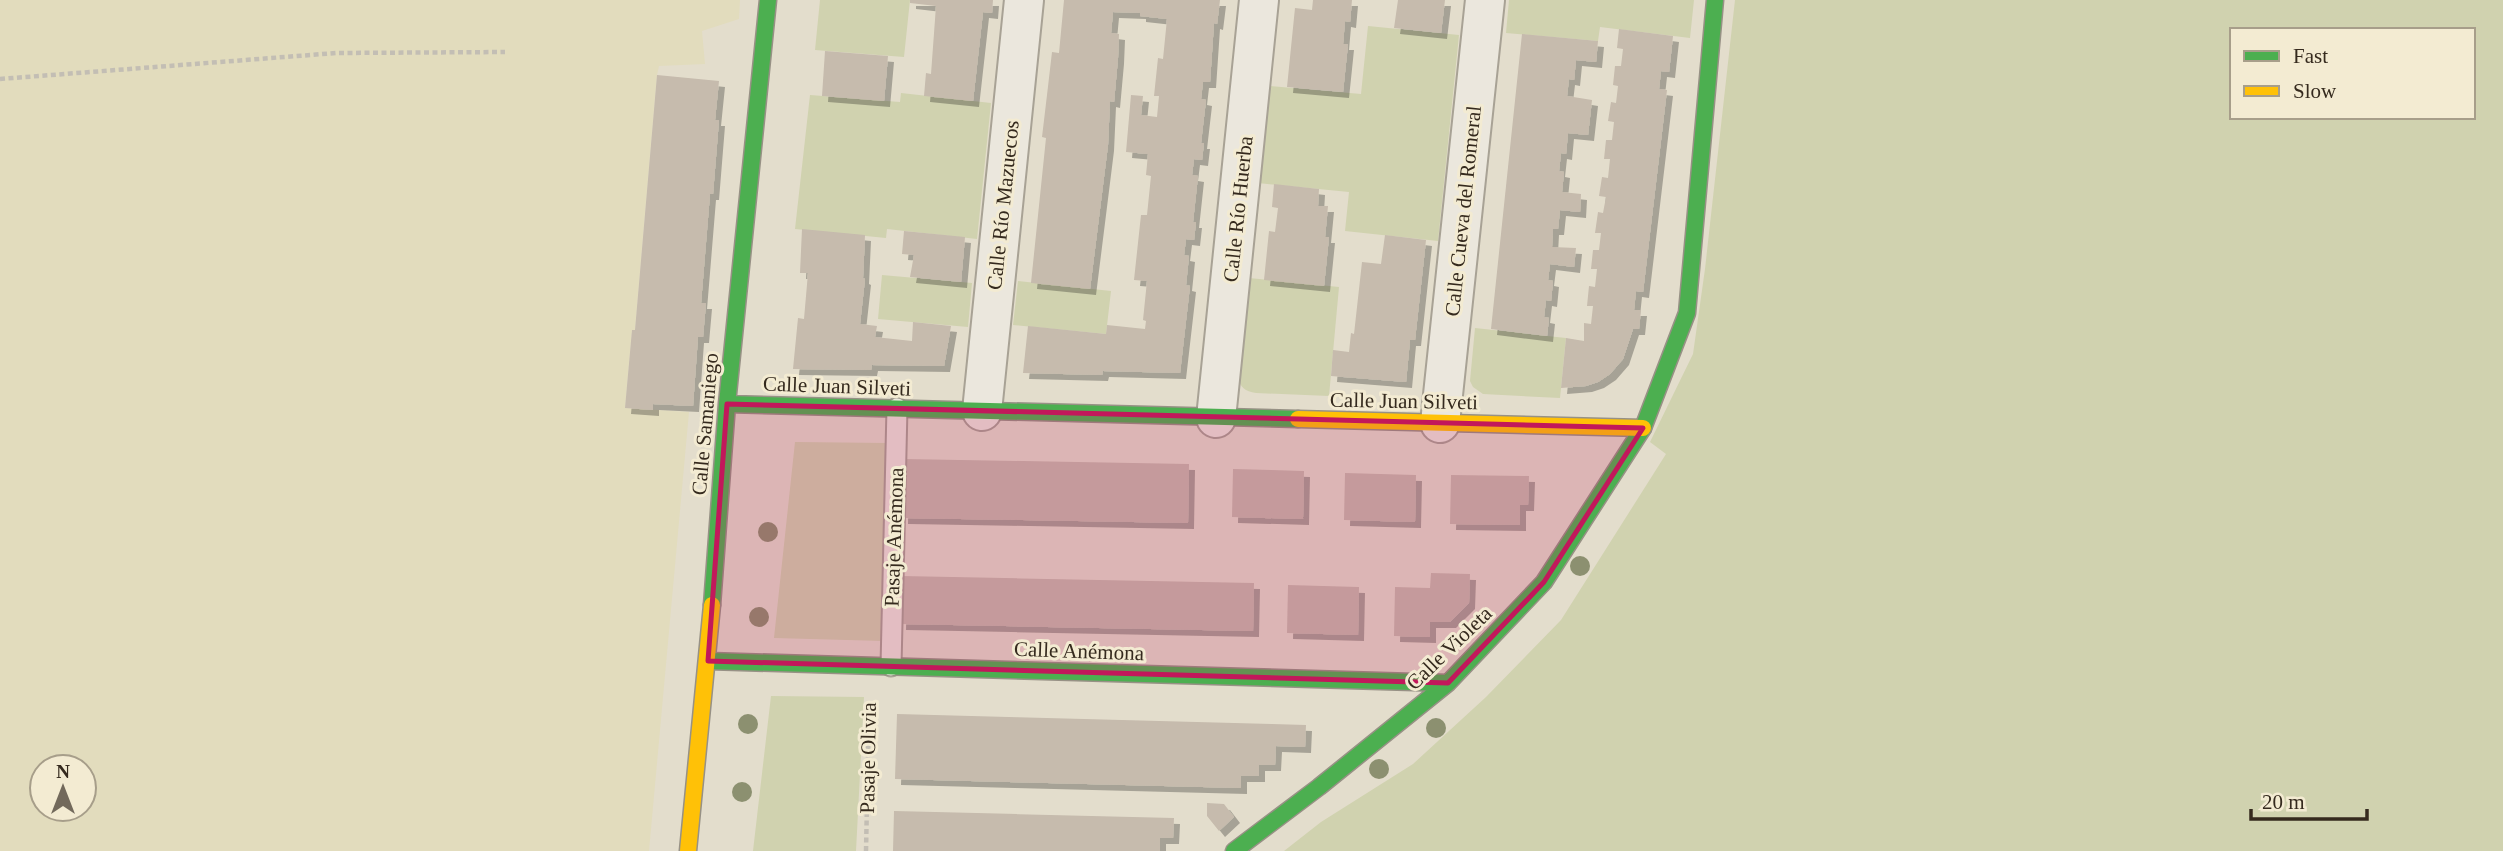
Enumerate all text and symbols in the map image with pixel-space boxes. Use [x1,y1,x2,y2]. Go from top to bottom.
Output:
legend [2230,28,2475,119]
text: Fast [2293,44,2328,68]
text: Slow [2293,79,2337,103]
street label: Calle Cueva del Romeral [1440,104,1486,318]
street label: Calle Río Mazuecos [982,119,1024,291]
street label: Calle Río Huerba [1218,134,1258,283]
street label: Calle Samaniego [687,352,723,496]
street label: Calle Juan Silveti [763,371,912,401]
street label: Calle Juan Silveti [1330,388,1478,414]
street label: Pasaje Anémona [880,466,908,607]
street label: Calle Violeta [1401,601,1497,695]
street label: Calle Anémona [1014,637,1145,665]
street label: Pasaje Olivia [855,701,881,814]
north arrow [28,753,98,823]
text: N [56,761,70,782]
scale bar [2251,778,2366,822]
text: 20 m [2262,790,2305,814]

